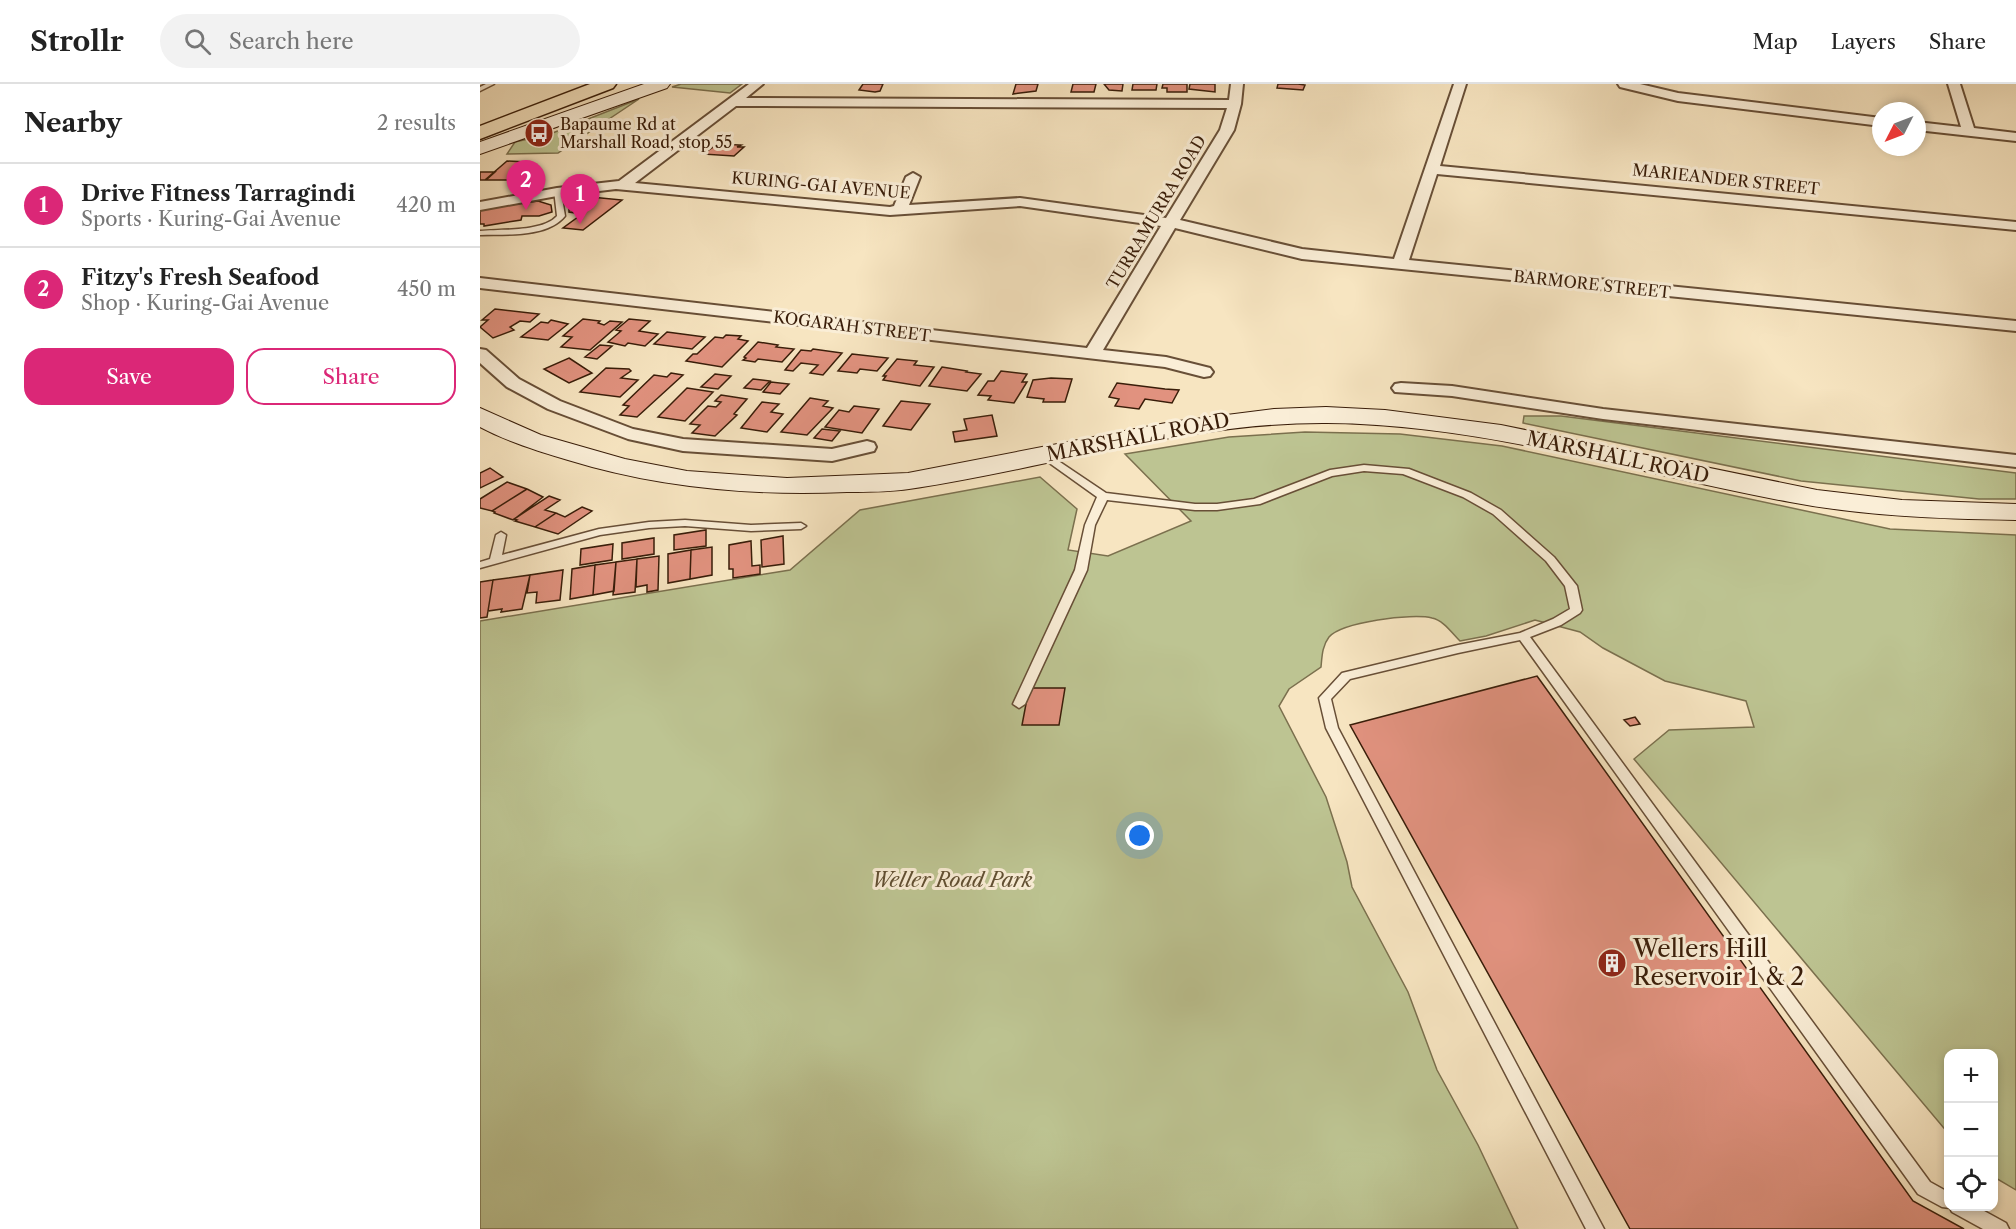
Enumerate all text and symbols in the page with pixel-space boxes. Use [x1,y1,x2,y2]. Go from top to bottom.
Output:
search box [160,14,580,68]
text: Strollr [30,24,124,58]
icon: search [181,25,214,58]
text: Search here [229,28,353,55]
text: Map [1753,29,1798,54]
text: Layers [1831,29,1896,54]
text: Share [1929,29,1986,54]
north arrow [1872,102,1926,156]
text: Nearby [24,107,122,139]
text: 2 results [377,111,456,135]
place label: Bapaume Rd at Marshall Road, stop 55 [560,114,732,152]
bus stop icon: Bapaume Rd at Marshall Road, stop 55 [523,117,555,149]
street label: TURRAMURRA ROAD [1102,131,1210,293]
street label: MARIEANDER STREET [1631,159,1821,199]
pin: 2 [506,160,546,210]
street label: KURING-GAI AVENUE [731,167,911,203]
pin: 1 [560,174,600,224]
text: Drive Fitness Tarragindi [81,180,355,207]
text: 1 [39,193,48,217]
text: 420 m [396,193,456,217]
text: Sports · Kuring-Gai Avenue [81,207,341,231]
text: Fitzy's Fresh Seafood [81,264,320,291]
street label: BARMORE STREET [1512,266,1672,302]
text: 2 [38,277,49,301]
text: 450 m [397,277,456,301]
text: Shop · Kuring-Gai Avenue [81,291,329,315]
street label: KOGARAH STREET [772,306,932,346]
button: Save [24,348,234,405]
button: Share [246,348,456,405]
street label: MARSHALL ROAD [1044,407,1232,467]
street label: MARSHALL ROAD [1525,426,1711,488]
your location [1125,821,1154,850]
park label: Weller Road Park [871,868,1033,892]
place label: Wellers Hill Reservoir 1 & 2 [1632,934,1804,991]
building icon: Wellers Hill Reservoir 1 & 2 [1596,947,1628,979]
map controls [1944,1049,1998,1211]
button: + [1944,1049,1998,1103]
button: − [1944,1103,1998,1157]
button: locate [1944,1157,1998,1211]

